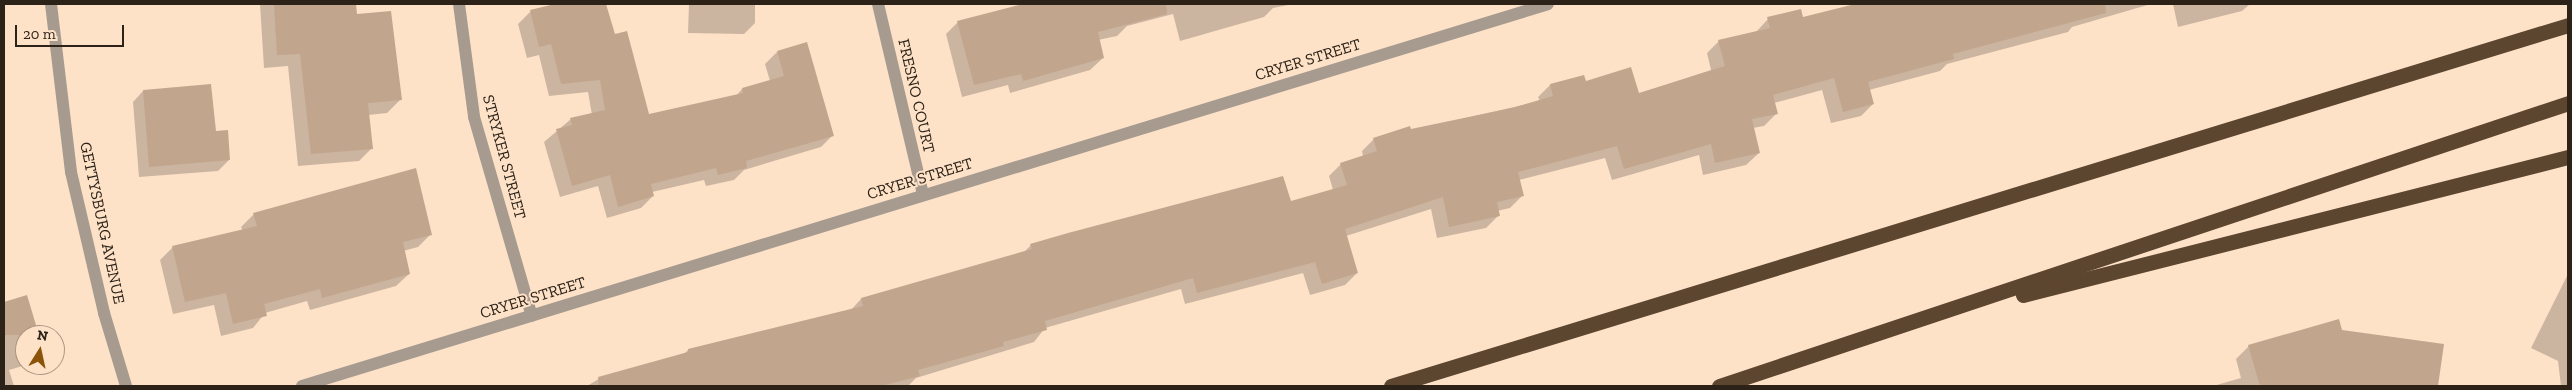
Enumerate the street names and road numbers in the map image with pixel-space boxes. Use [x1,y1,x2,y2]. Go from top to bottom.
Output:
street label: CRYER STREET [1253,35,1363,85]
street label: FRESNO COURT [894,37,938,155]
street label: STRYKER STREET [478,93,530,221]
street label: GETTYSBURG AVENUE [75,140,129,306]
street label: CRYER STREET [865,154,975,204]
street label: CRYER STREET [478,273,588,323]

